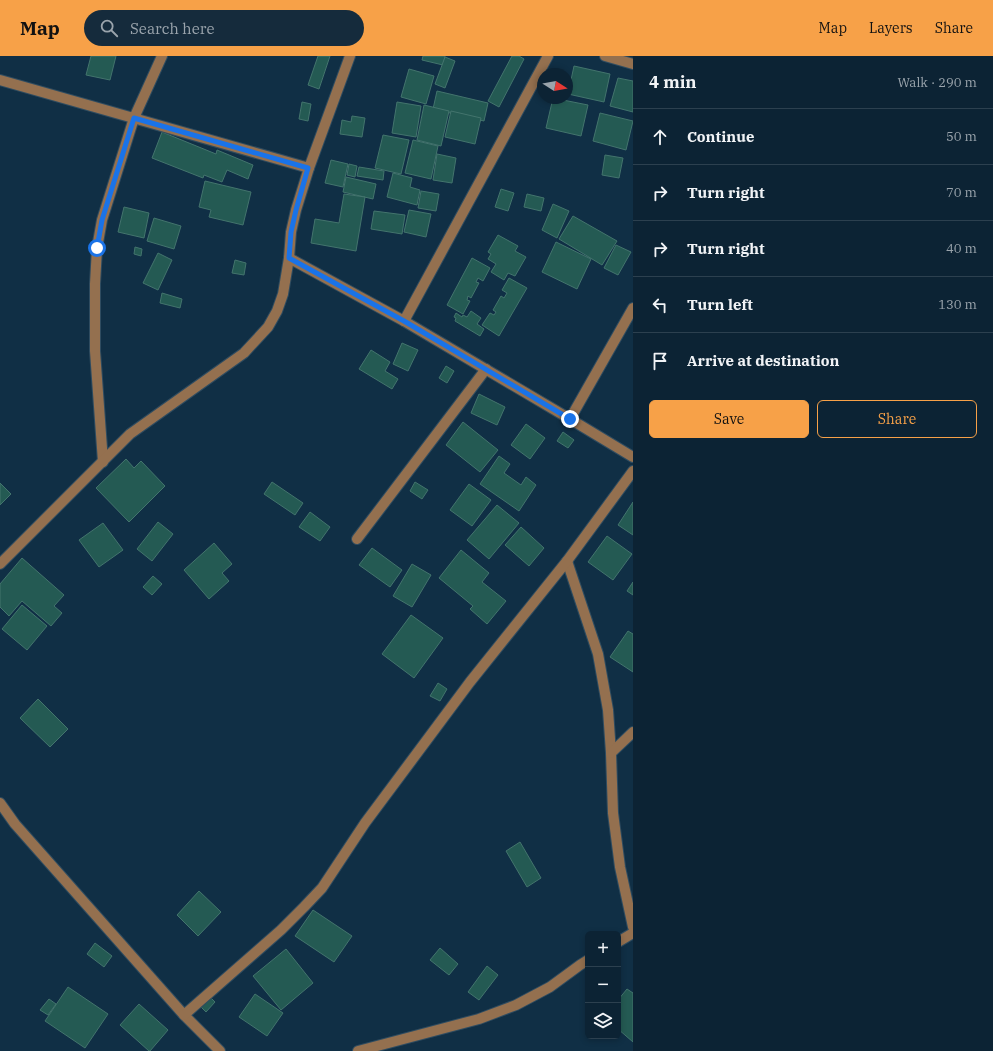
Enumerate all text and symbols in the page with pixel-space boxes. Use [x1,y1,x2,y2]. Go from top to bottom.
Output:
search box [84,10,364,46]
text: Map [20,16,60,40]
icon: search [98,17,120,39]
text: Search here [130,19,214,38]
text: Map [819,19,847,37]
text: Layers [869,19,913,37]
text: Share [935,19,973,37]
north arrow [537,68,573,104]
text: 4 min [649,71,697,93]
text: Walk · 290 m [898,74,977,91]
icon: ahead [649,126,671,148]
text: Continue [687,127,754,146]
text: 50 m [946,128,977,145]
icon: right [649,182,671,204]
text: Turn right [687,183,765,202]
text: 70 m [946,184,977,201]
icon: right [649,238,671,260]
route start [88,239,106,257]
text: Turn right [687,239,765,258]
text: 40 m [946,240,977,257]
icon: left [649,294,671,316]
text: Turn left [687,295,753,314]
text: 130 m [938,296,977,313]
icon: arrive [649,350,671,372]
text: Arrive at destination [687,351,839,370]
button: Save [649,400,809,438]
button: Share [817,400,977,438]
route end [561,410,579,428]
map controls [585,931,621,1039]
button: + [585,931,621,967]
button: − [585,967,621,1003]
button: layers [585,1003,621,1039]

